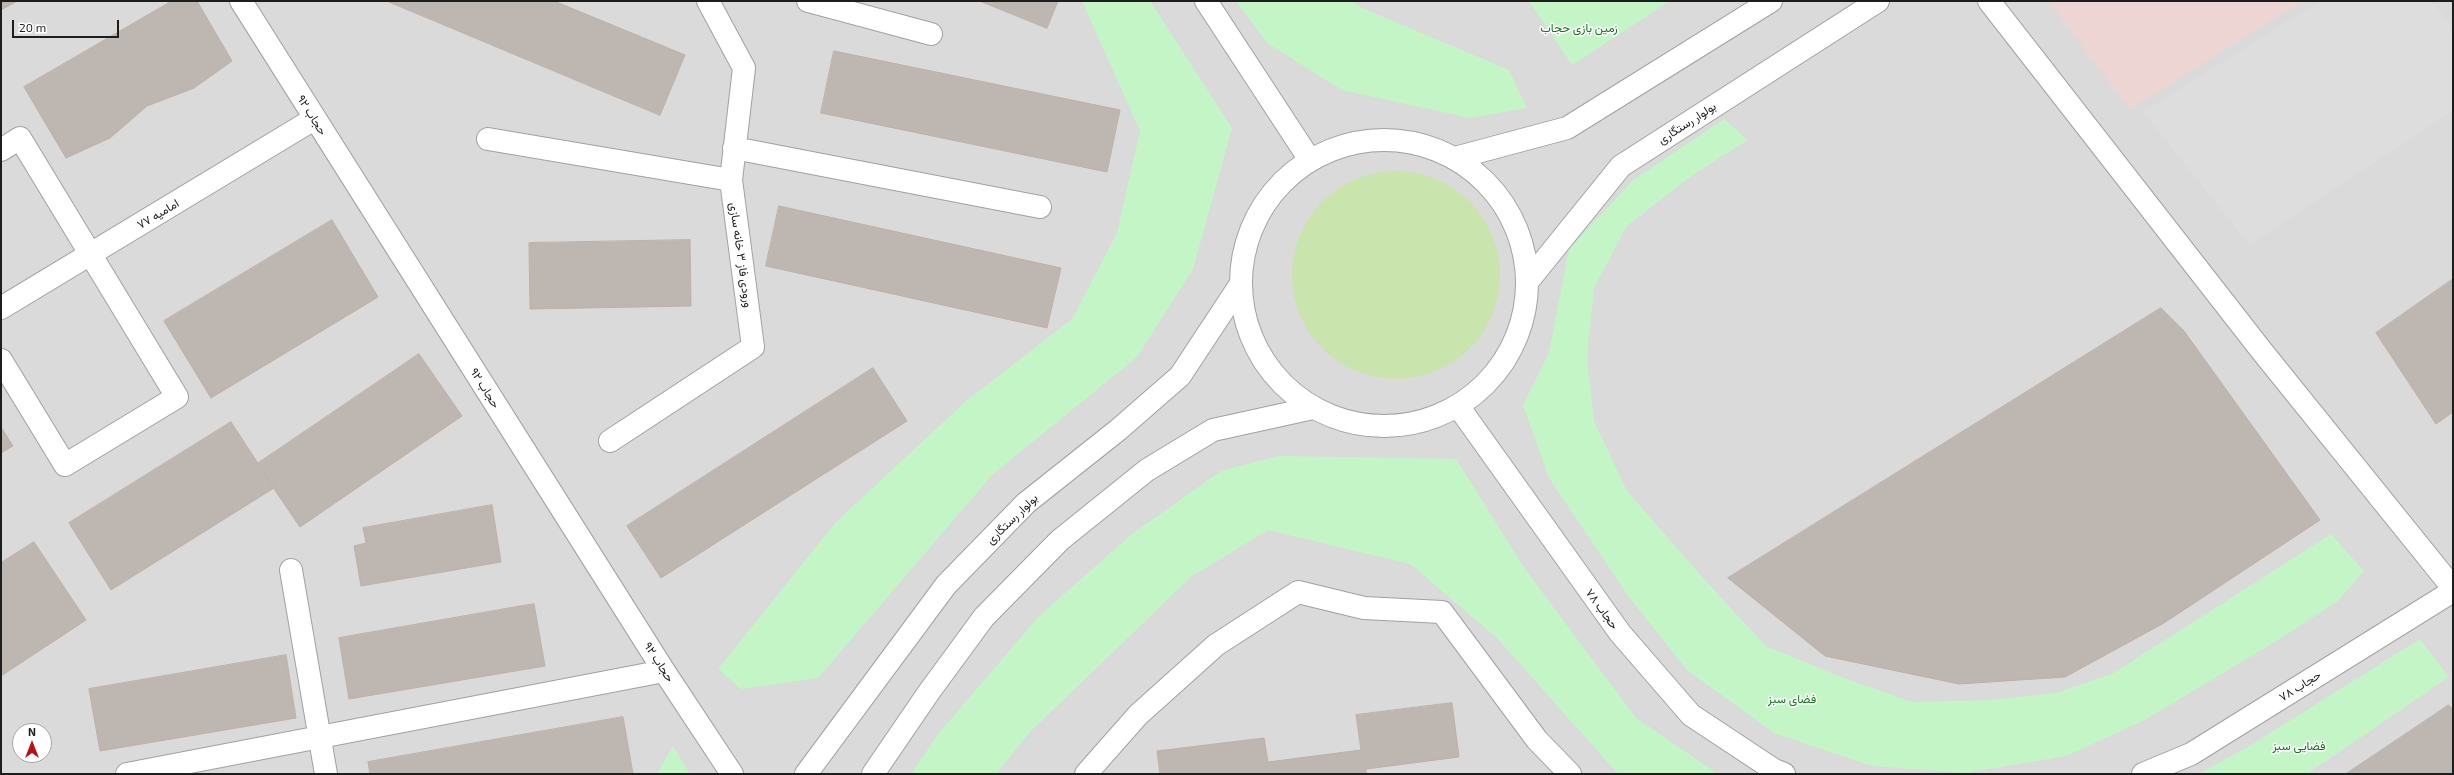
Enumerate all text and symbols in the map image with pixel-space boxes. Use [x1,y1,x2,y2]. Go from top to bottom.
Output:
scale bar [14,12,121,38]
text: 20 m [19,20,46,34]
park label: زمین بازی حجاب [1540,21,1618,35]
street label: حجاب ۹۲ [294,92,330,138]
street label: بولوار رستگاری [1655,99,1719,147]
street label: امامیه ۷۷ [135,196,181,232]
street label: ورودی فاز ۳ خانه سازی [726,201,756,309]
street label: حجاب ۹۲ [467,365,503,411]
street label: بولوار رستگاری [983,491,1041,547]
street label: حجاب ۷۸ [1582,586,1622,632]
street label: حجاب ۹۲ [641,639,677,685]
street label: حجاب ۷۸ [2276,668,2324,704]
park label: فضای سبز [1768,692,1816,706]
north arrow [12,723,52,763]
text: N [28,725,36,738]
park label: فضایی سبز [2272,739,2326,753]

